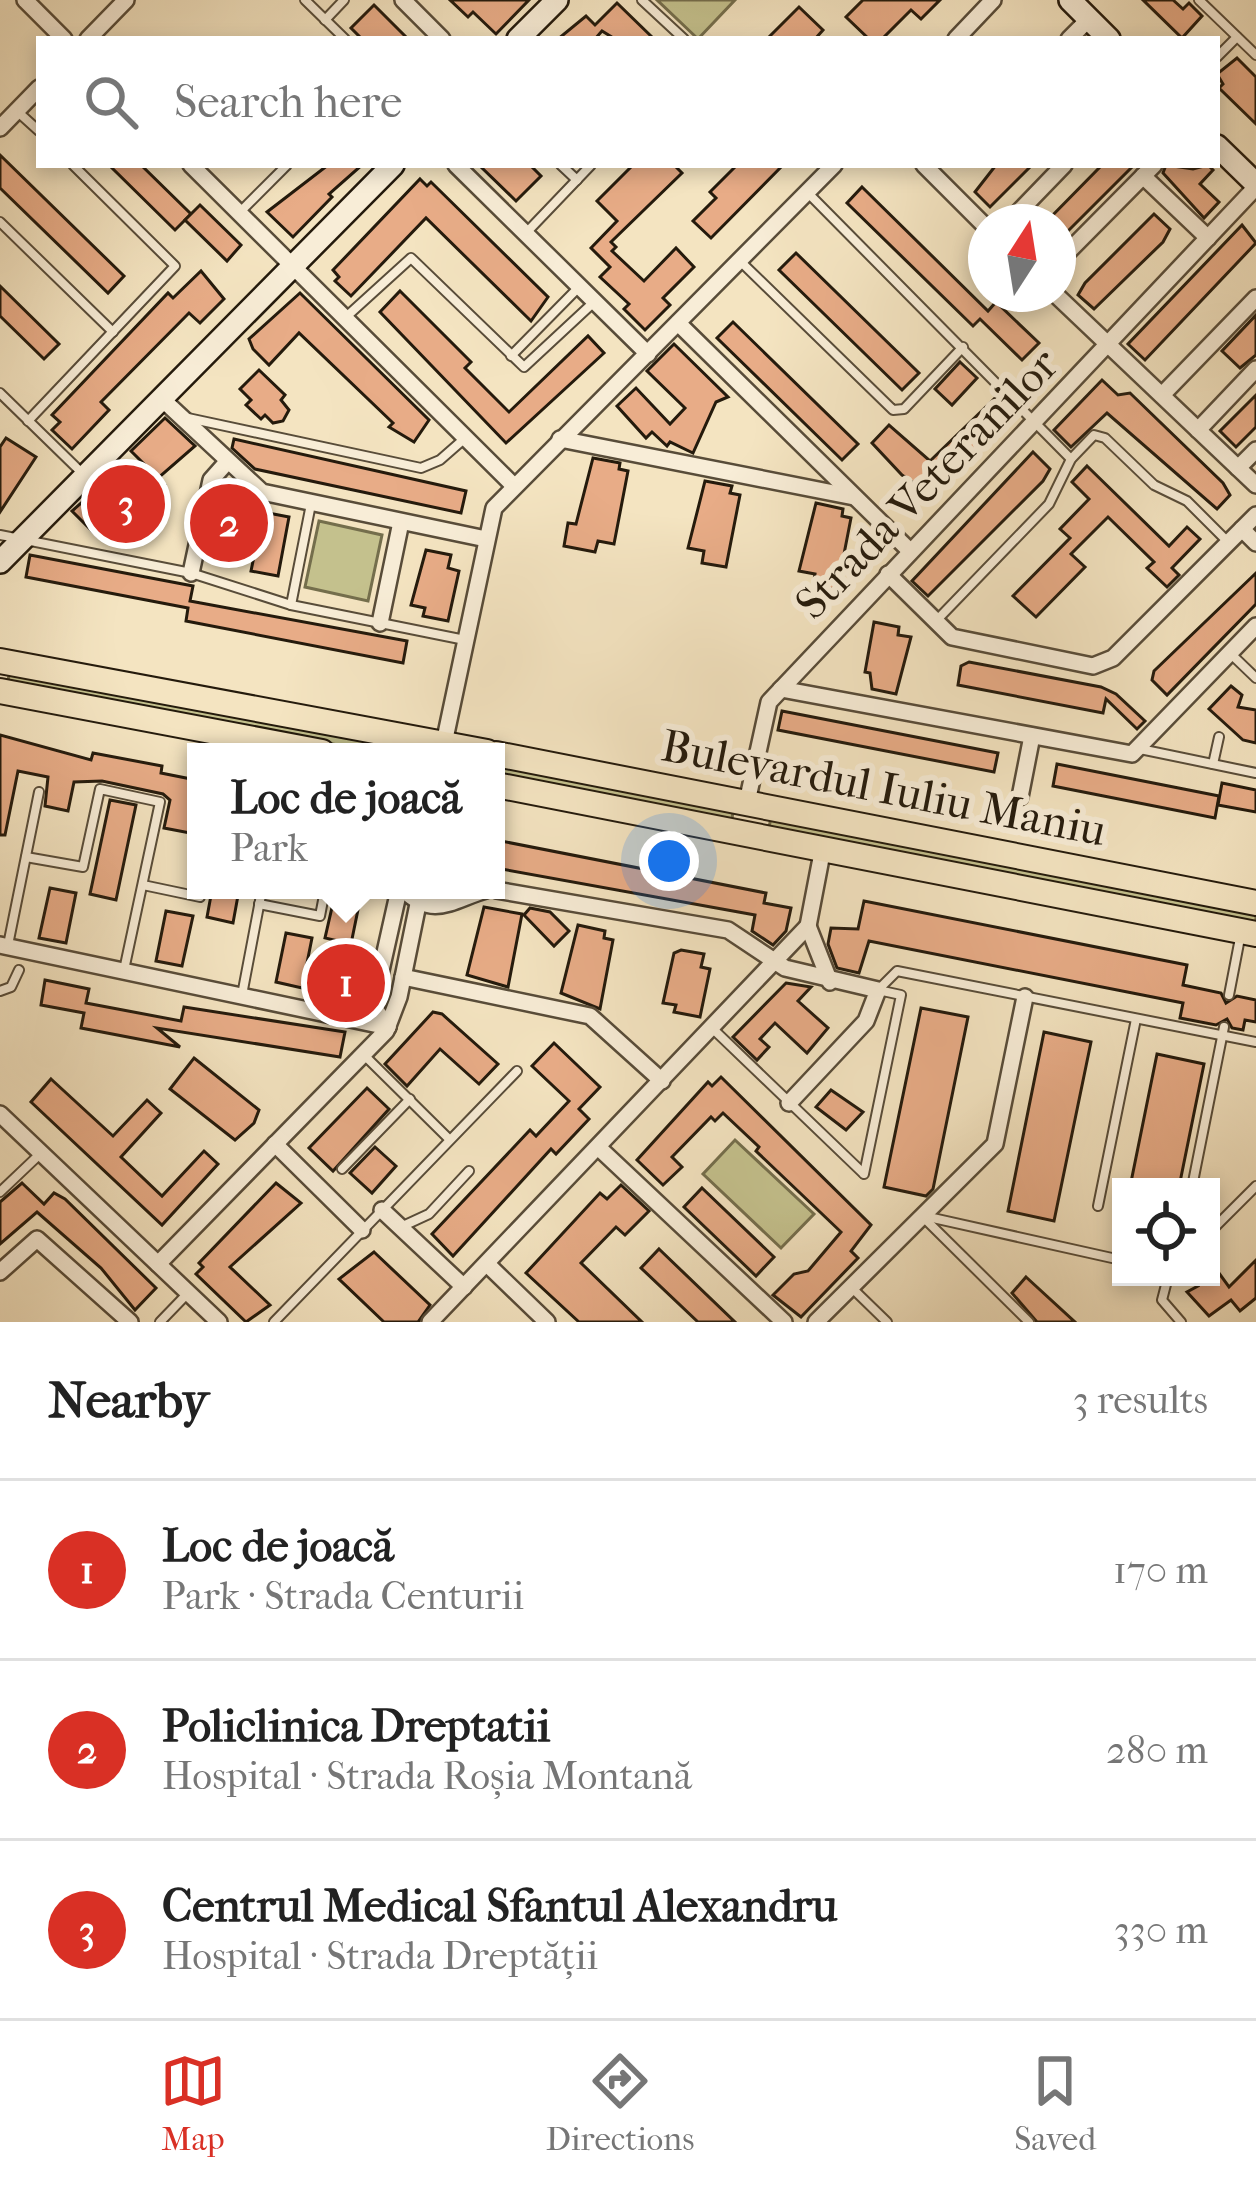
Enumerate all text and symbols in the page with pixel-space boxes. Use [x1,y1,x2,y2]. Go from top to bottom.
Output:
search box [36,36,1220,168]
icon: search [78,69,144,135]
text: Search here [174,76,402,129]
north arrow [968,204,1076,312]
street label: Strada Veteranilor [785,337,1070,630]
pin: 3 [87,459,165,549]
pin: 2 [190,478,268,568]
street label: Bulevardul Iuliu Maniu [657,719,1110,858]
popup [187,743,505,899]
text: Loc de joacă [230,772,462,825]
text: Park [230,825,308,871]
your location [639,831,699,891]
pin: 1 [307,938,385,1028]
map controls [1112,1178,1220,1286]
button: locate [1112,1178,1220,1286]
text: Nearby [48,1370,209,1430]
text: 3 results [1073,1377,1208,1423]
text: Loc de joacă [162,1520,394,1573]
text: 1 [80,1547,94,1593]
text: 170 m [1113,1547,1208,1593]
text: Park · Strada Centurii [162,1573,524,1619]
text: Policlinica Dreptatii [162,1700,550,1753]
text: 2 [77,1727,97,1773]
text: 280 m [1106,1727,1208,1773]
text: Hospital · Strada Roșia Montană [162,1753,692,1799]
text: Centrul Medical Sfantul Alexandru [162,1880,837,1933]
text: 3 [79,1907,95,1953]
text: 330 m [1114,1907,1208,1953]
text: Hospital · Strada Dreptății [162,1933,598,1979]
tab: Map [160,2048,226,2159]
tab: Directions [546,2048,694,2159]
tab: Saved [1014,2048,1096,2159]

